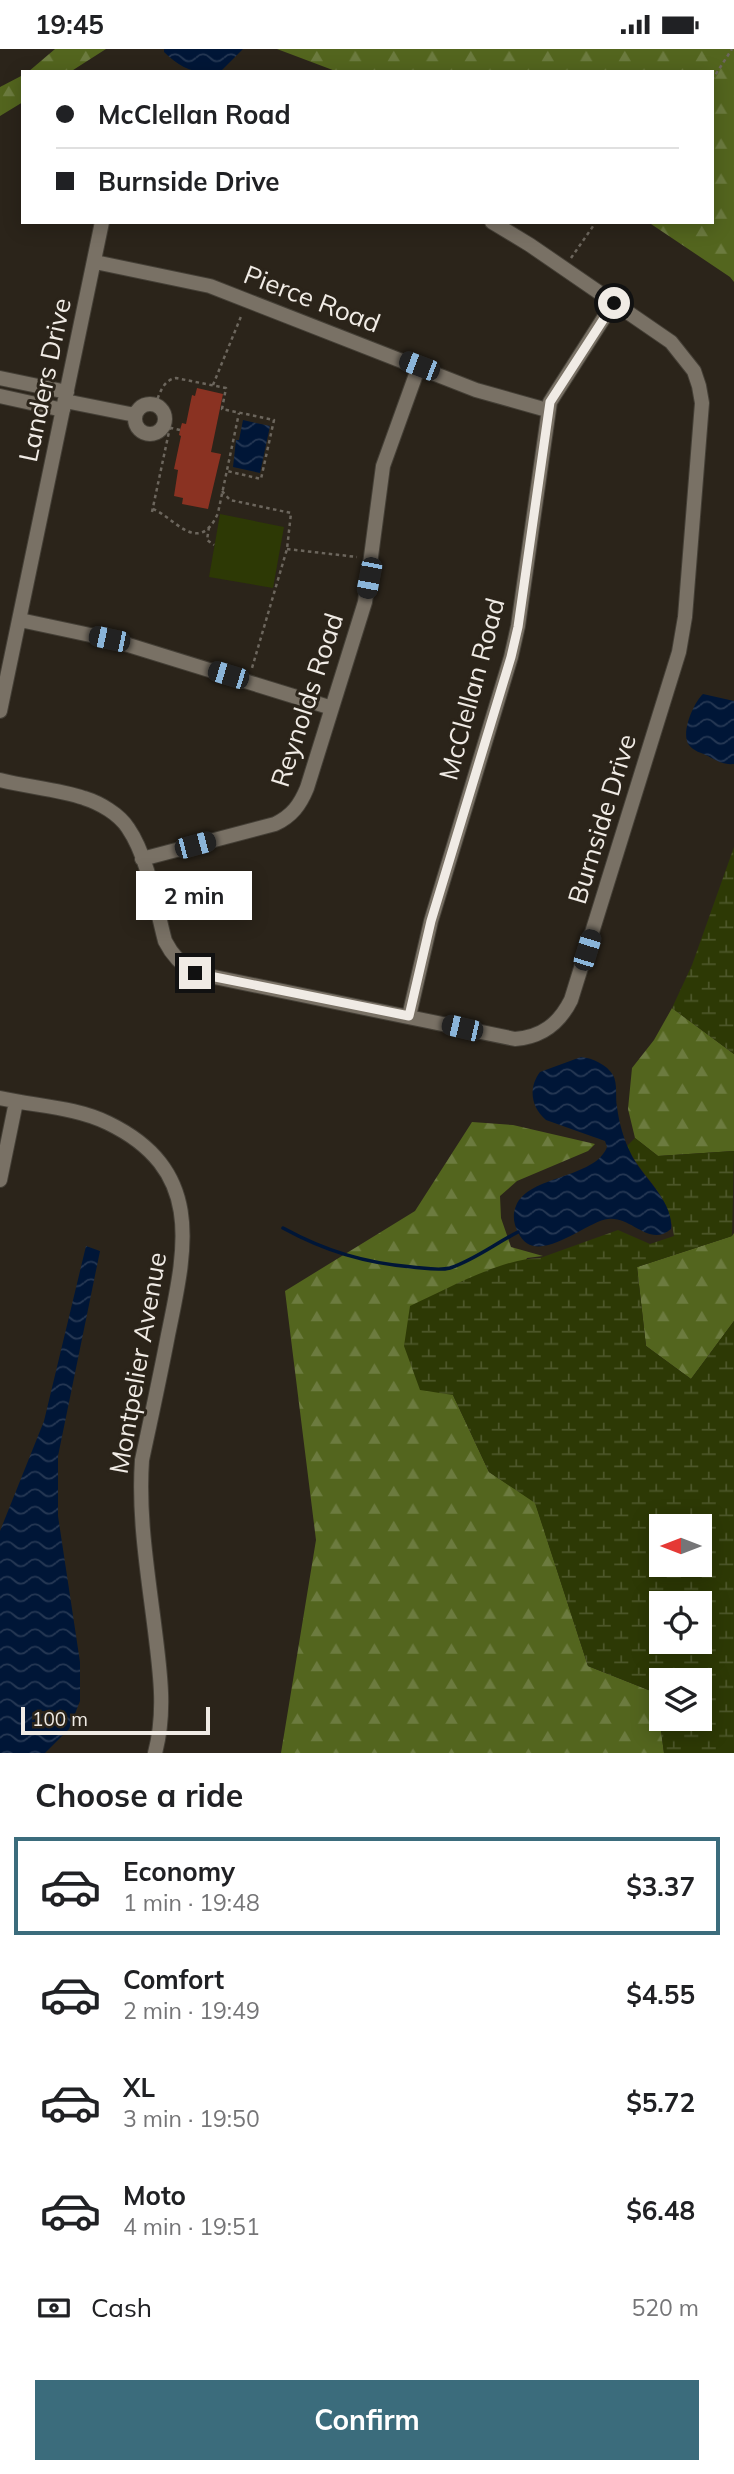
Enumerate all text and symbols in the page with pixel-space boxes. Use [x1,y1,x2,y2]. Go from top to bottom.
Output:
text: 19:45 [35,8,104,41]
text: McClellan Road [98,98,291,131]
text: Burnside Drive [98,165,280,198]
street label: Pierce Road [239,257,385,340]
route start [598,287,630,319]
street label: Landers Drive [11,295,78,465]
car [396,349,443,383]
car [355,555,384,601]
street label: McClellan Road [431,594,512,783]
street label: Reynolds Road [263,609,350,791]
car [87,624,132,654]
car [205,659,252,691]
street label: Burnside Drive [560,730,643,908]
car [172,829,219,861]
callout: 2 min [137,871,253,921]
text: 2 min [164,881,224,910]
car [571,927,604,973]
route end [179,957,211,989]
car [440,1013,485,1043]
street label: Montpelier Avenue [102,1249,173,1476]
north arrow [649,1514,712,1577]
map controls [649,1514,712,1731]
button: locate [649,1591,712,1654]
button: layers [649,1668,712,1731]
scale bar [21,1704,210,1736]
text: 100 m [32,1707,88,1731]
text: Choose a ride [35,1775,243,1815]
icon: car [39,1855,102,1918]
text: Economy [123,1855,235,1888]
text: $3.37 [626,1870,695,1903]
text: 1 min · 19:48 [123,1888,260,1917]
icon: car [39,1963,102,2026]
text: Comfort [123,1963,224,1996]
text: $4.55 [626,1978,695,2011]
text: 2 min · 19:49 [123,1996,260,2025]
icon: car [39,2071,102,2134]
text: XL [123,2071,155,2104]
text: $5.72 [626,2086,695,2119]
text: 3 min · 19:50 [123,2104,260,2133]
icon: car [39,2179,102,2242]
text: Moto [123,2179,186,2212]
text: $6.48 [626,2194,695,2227]
text: 4 min · 19:51 [123,2212,260,2241]
icon: cash [35,2289,73,2327]
text: Cash [91,2291,152,2324]
text: 520 m [631,2293,699,2322]
button: Confirm [35,2380,699,2460]

